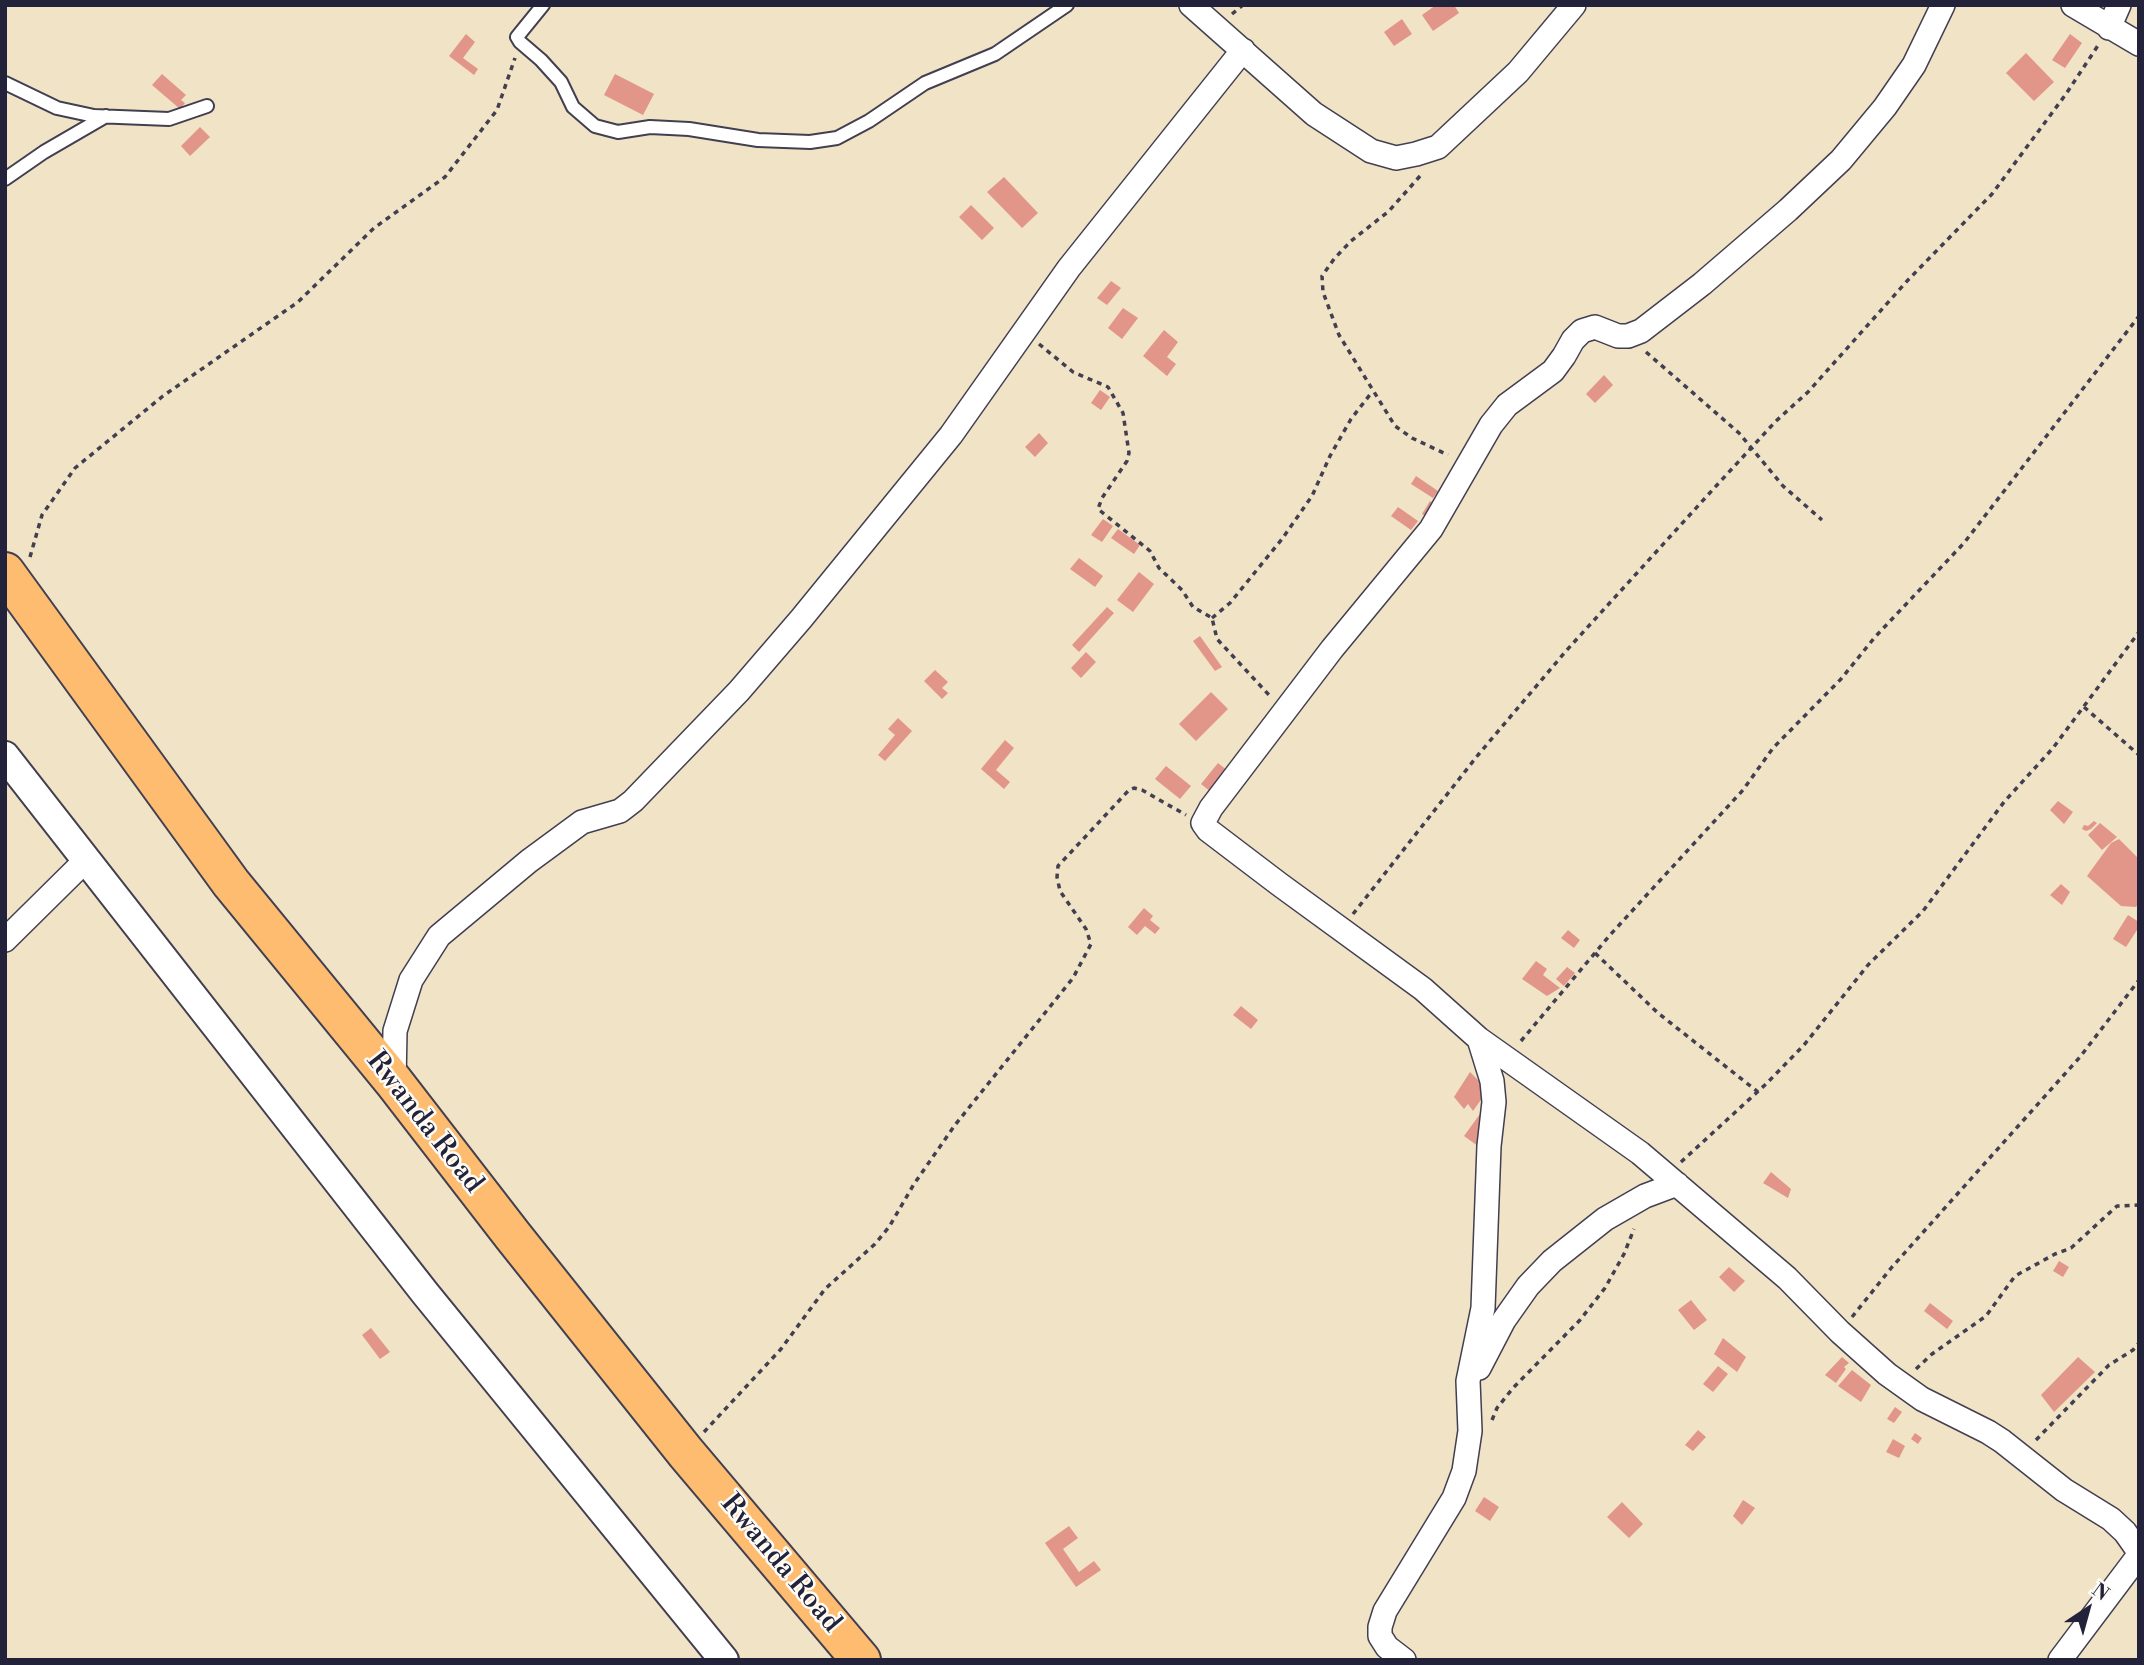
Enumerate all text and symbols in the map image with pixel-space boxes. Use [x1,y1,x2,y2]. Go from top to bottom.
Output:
street label: Rwanda Road [358,1046,490,1200]
street label: Rwanda Road [712,1488,848,1640]
north arrow [2053,1574,2123,1644]
text: N [2087,1578,2113,1606]

